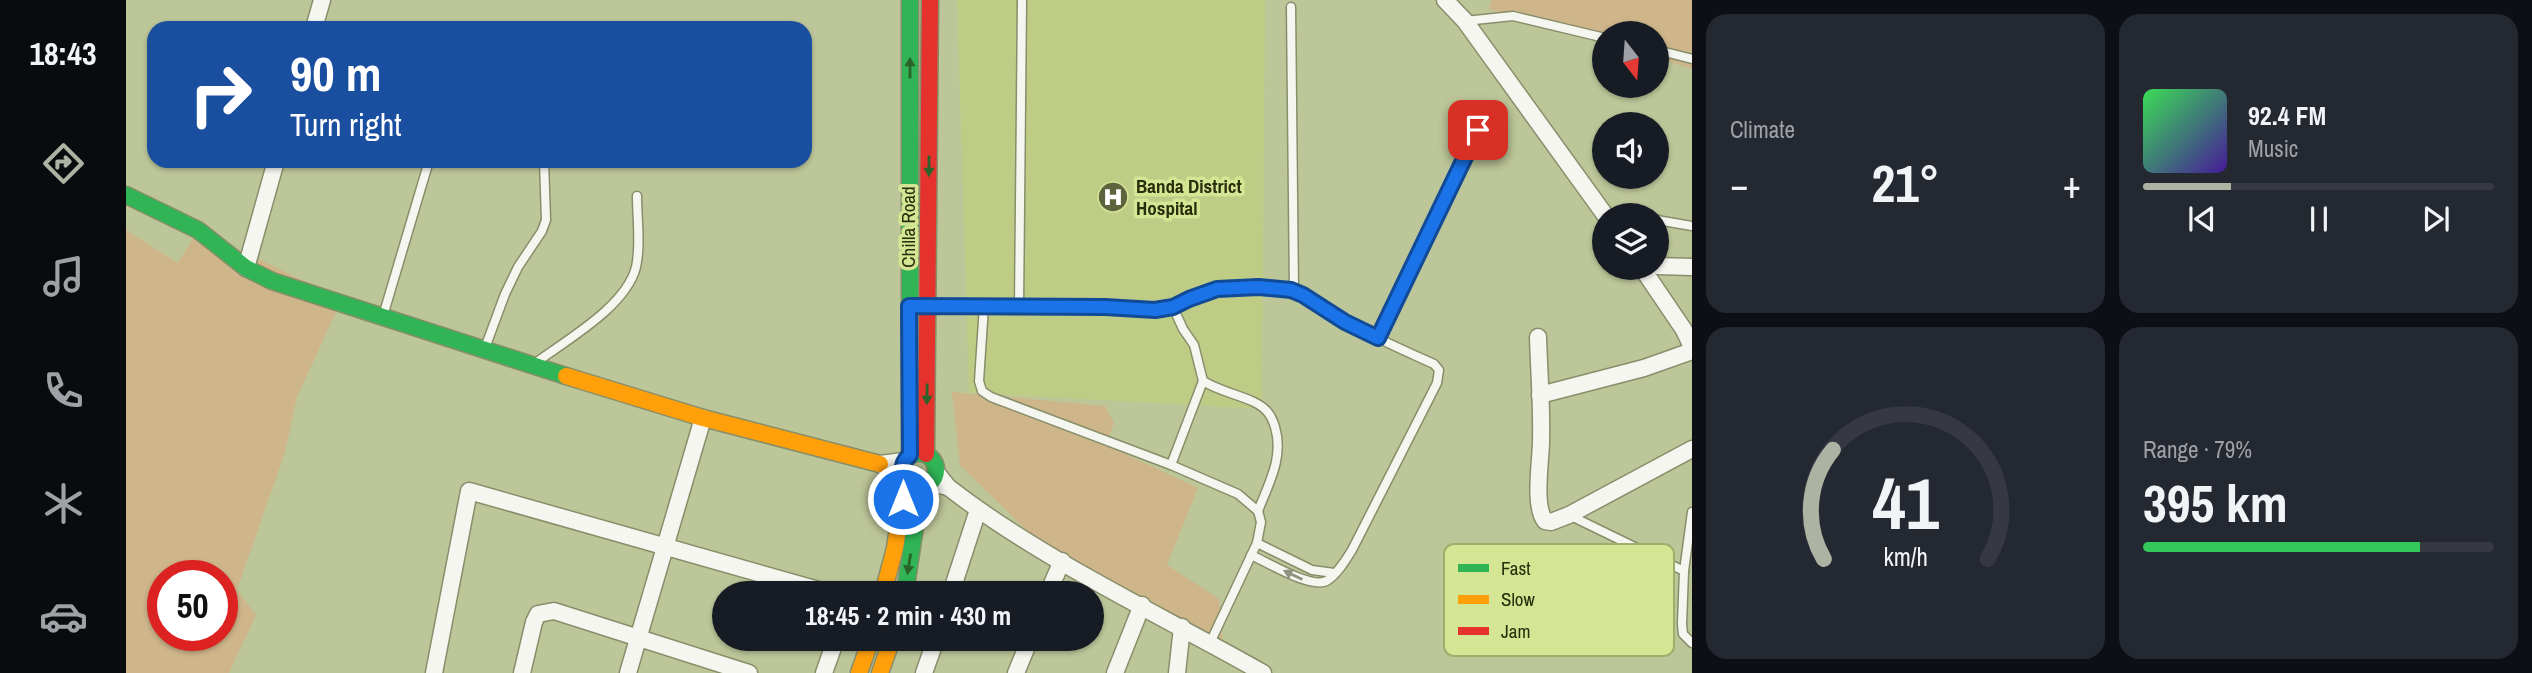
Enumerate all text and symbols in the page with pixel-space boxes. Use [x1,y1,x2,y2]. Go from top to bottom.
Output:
north arrow [1592,21,1670,98]
map controls [1592,21,1669,280]
text: 18:43 [29,32,97,75]
text: 90 m [290,40,382,106]
icon: right [175,49,266,140]
one-way arrow [904,57,916,79]
text: 92.4 FM [2248,98,2326,133]
pin [1448,100,1508,160]
text: Turn right [290,103,402,146]
icon: arrive [1459,111,1497,149]
button: sound [1592,112,1669,189]
text: Climate [1730,114,1795,145]
text: Music [2248,133,2298,164]
icon: directions [39,139,88,188]
text: 21° [1871,148,1940,218]
one-way arrow [923,155,935,177]
text: − [1730,159,1748,210]
text: + [2063,159,2081,210]
place label: Banda District Hospital [1136,173,1242,221]
hospital icon: Banda District Hospital [1096,180,1130,214]
street label: Chilla Road [895,186,921,268]
icon: previous [2183,200,2221,238]
icon: pause [2300,200,2338,238]
icon: next [2417,200,2455,238]
button: layers [1592,203,1669,280]
icon: music [39,252,88,301]
icon: phone [39,366,88,415]
one-way arrow [921,383,933,405]
text: Range · 79% [2143,434,2252,465]
text: 41 [1872,454,1939,552]
position arrow [866,462,940,536]
text: 395 km [2143,468,2288,538]
icon: climate [39,479,88,528]
text: km/h [1883,540,1928,574]
legend [1444,544,1674,656]
one-way arrow [903,553,914,575]
text: Fast [1501,555,1531,581]
speed limit sign: 50 [147,560,238,651]
one-way arrow [1283,569,1303,581]
text: Slow [1501,586,1536,612]
icon: car [39,592,88,641]
text: 18:45 · 2 min · 430 m [805,598,1011,633]
text: Jam [1501,618,1530,644]

